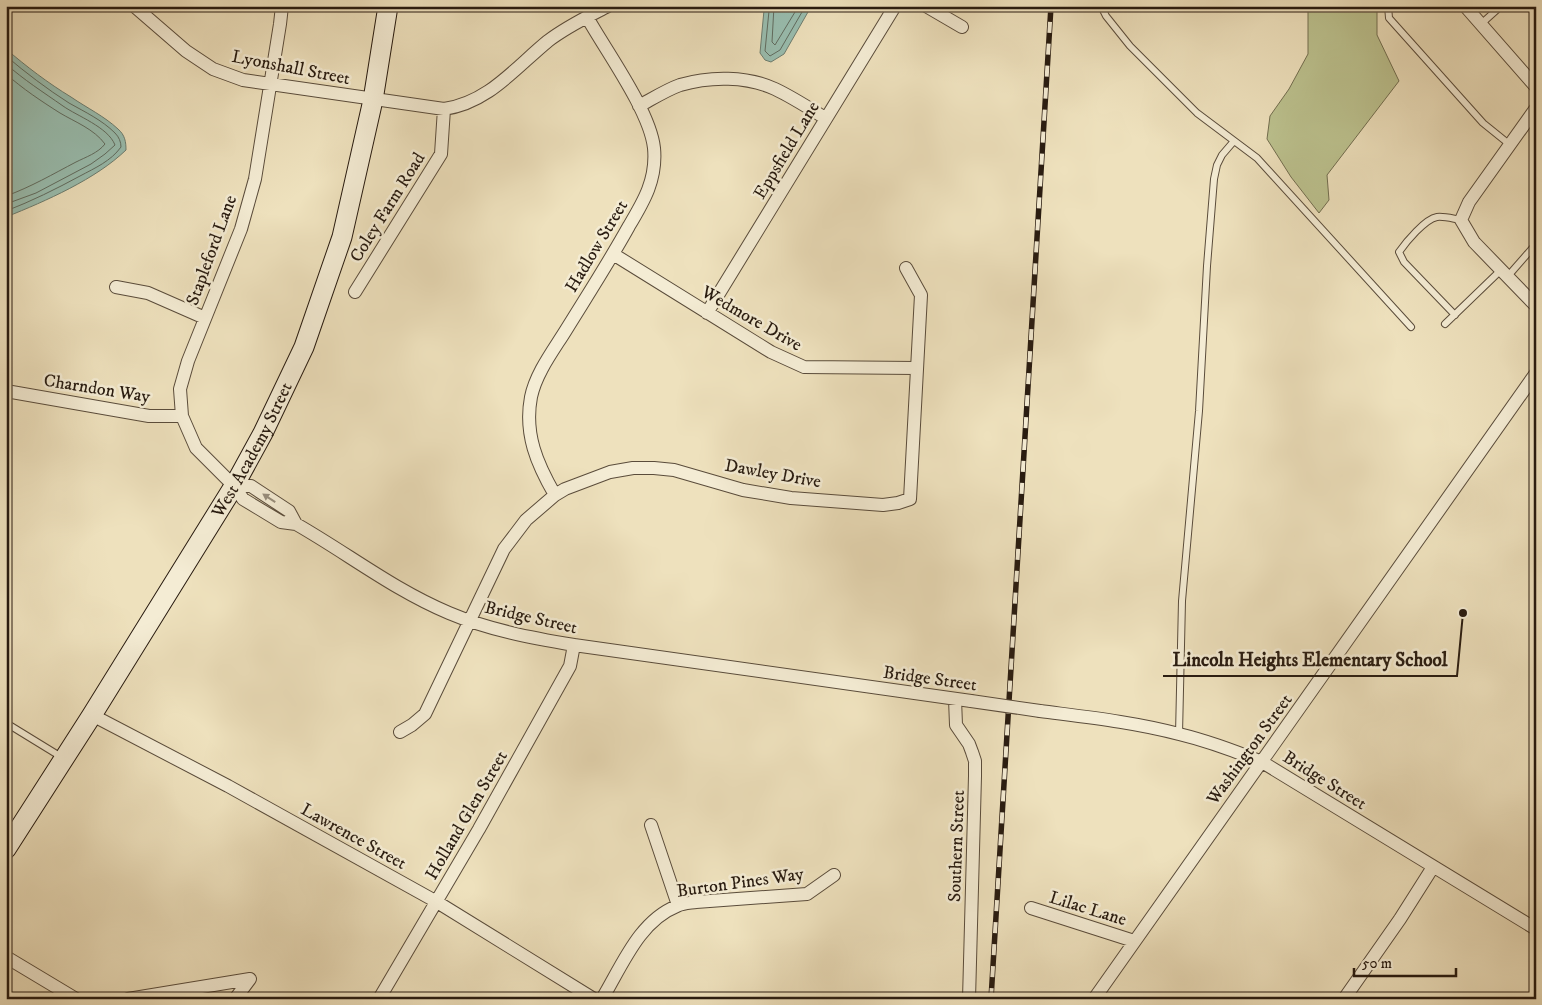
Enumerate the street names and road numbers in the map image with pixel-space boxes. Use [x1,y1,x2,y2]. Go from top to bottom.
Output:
street label: Lyonshall Street [230,46,352,90]
street label: Eppsfield Lane [749,98,825,203]
street label: Coley Farm Road [345,149,430,267]
street label: Stapleford Lane [182,192,242,309]
street label: Hadlow Street [561,196,633,297]
street label: Wedmore Drive [697,281,806,356]
street label: Charndon Way [42,370,152,408]
street label: West Academy Street [207,379,298,523]
street label: Dawley Drive [723,455,823,493]
street label: Bridge Street [482,597,579,639]
street label: Bridge Street [882,662,978,696]
street label: Washington Street [1202,690,1298,810]
street label: Holland Glen Street [421,747,513,884]
street label: Bridge Street [1279,747,1370,815]
street label: Southern Street [944,789,970,902]
street label: Lawrence Street [297,799,410,875]
street label: Burton Pines Way [675,863,805,903]
street label: Lilac Lane [1046,887,1129,931]

